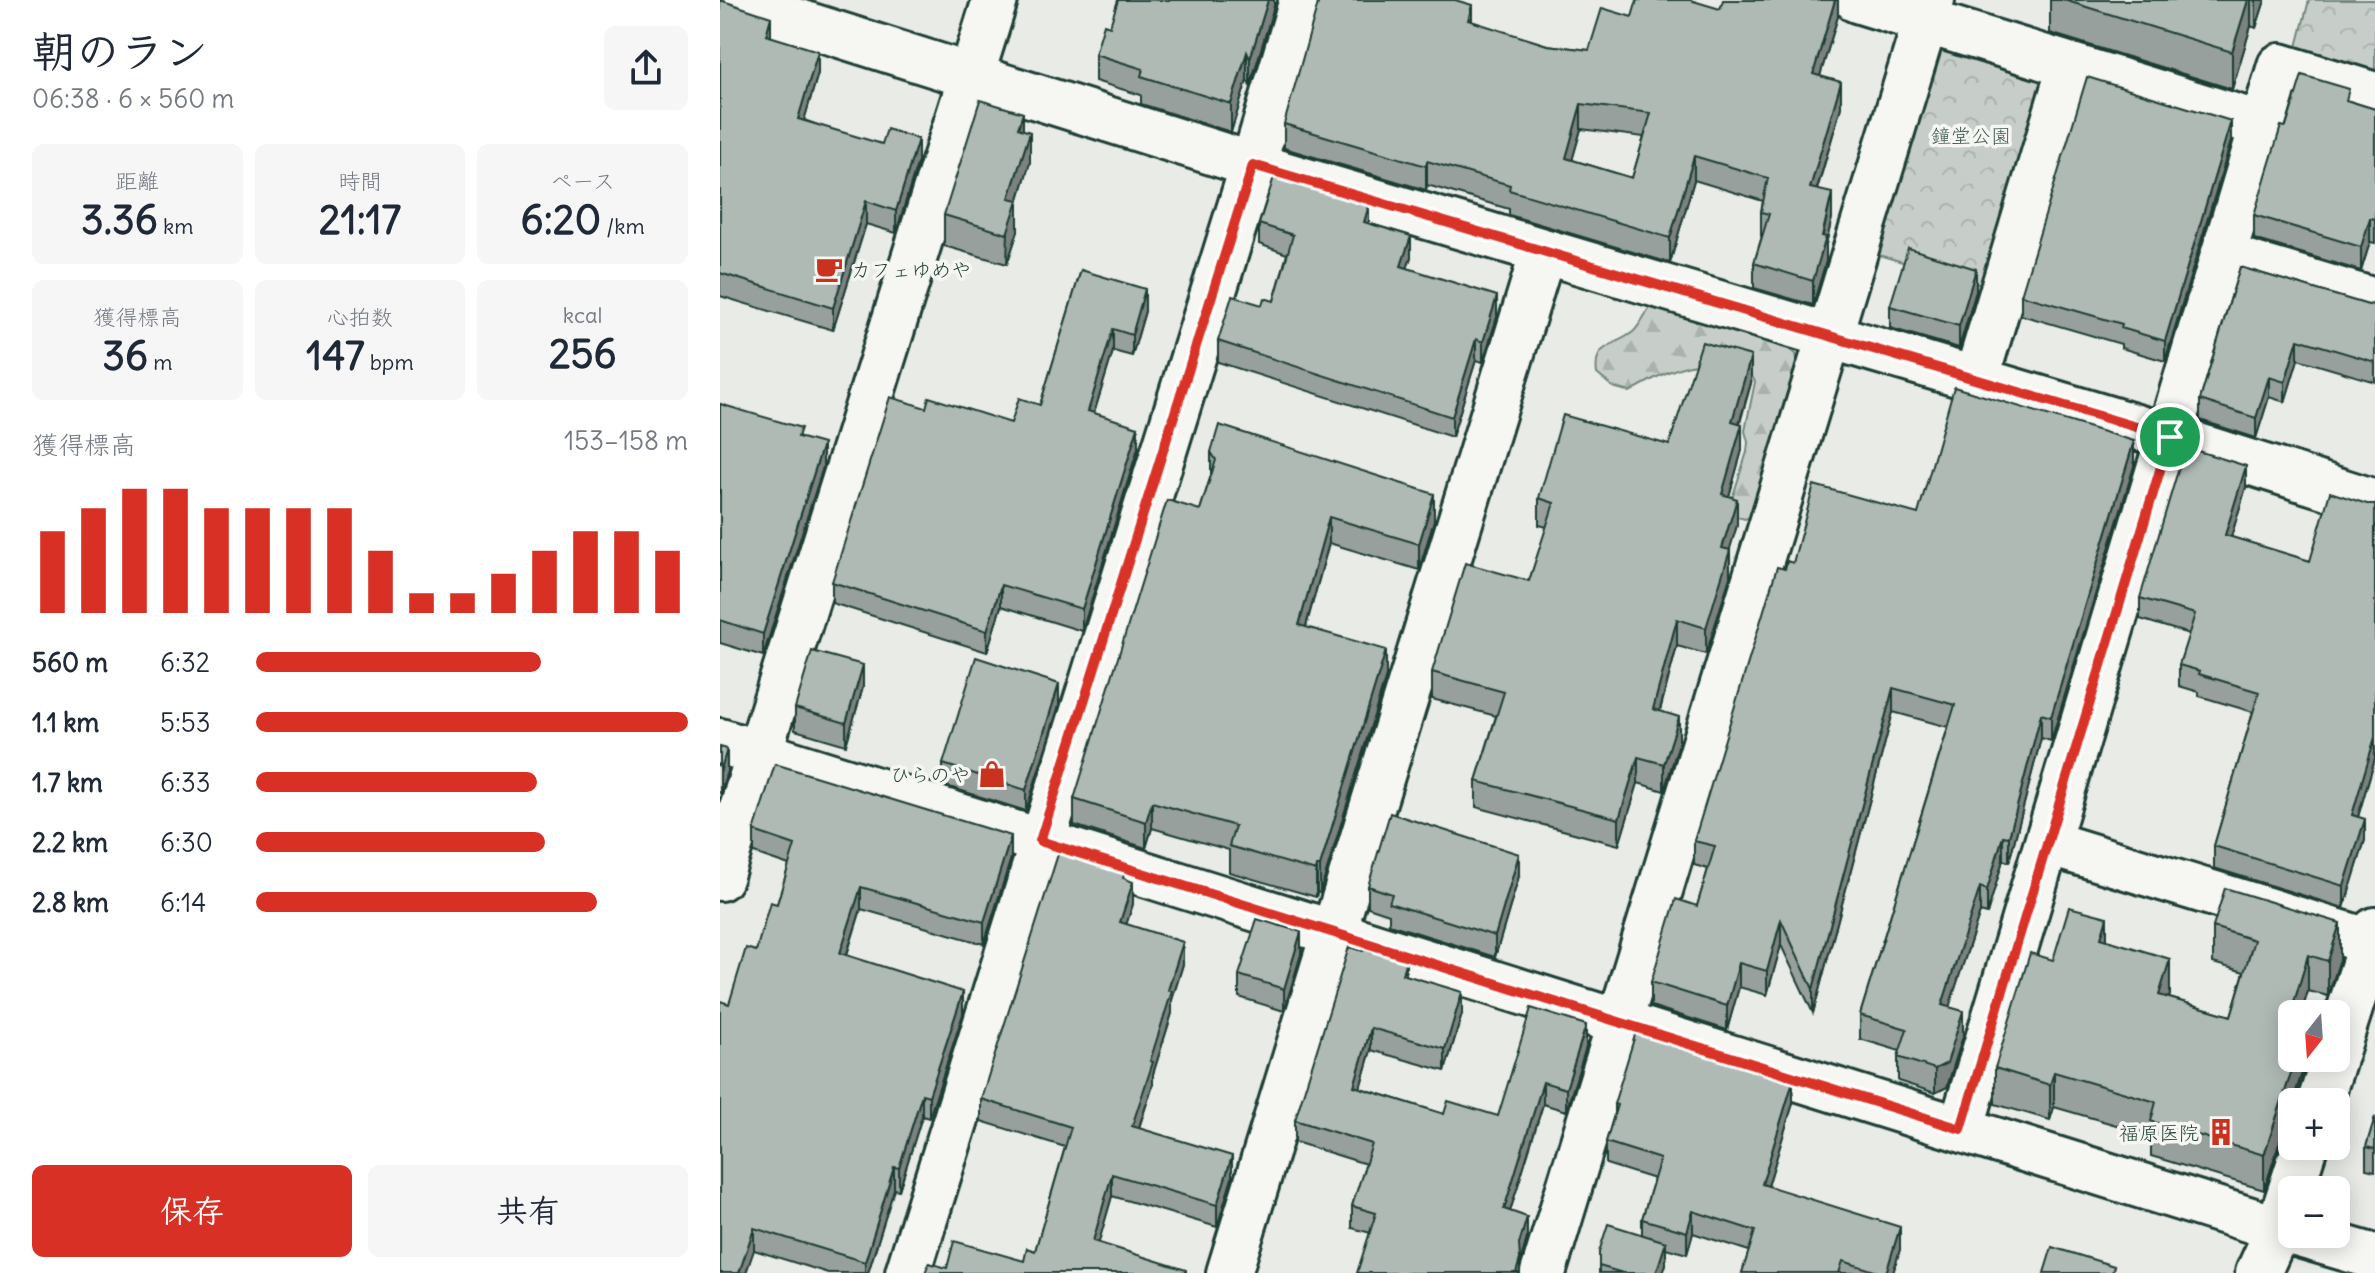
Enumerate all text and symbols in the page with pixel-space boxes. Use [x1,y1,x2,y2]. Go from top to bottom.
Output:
text: 朝のラン [32,24,208,79]
button: share [604,26,688,110]
text: 06:38 · 6 × 560 m [32,82,234,115]
park label: 鐘堂公園 [1931,123,2011,148]
text: 距離 [115,167,159,195]
text: 時間 [338,167,382,195]
text: ペース [550,167,615,195]
text: 3.36 [81,195,158,245]
text: 21:17 [319,195,401,245]
text: 6:20 [521,195,601,245]
text: km [158,212,194,240]
text: /km [601,212,645,240]
cafe icon: カフェゆめや [814,254,844,284]
place label: カフェゆめや [851,257,971,282]
text: kcal [563,301,602,329]
text: 獲得標高 [93,303,181,331]
text: 心拍数 [327,303,393,331]
text: 256 [549,329,617,379]
text: 36 [102,331,148,381]
text: 147 [306,331,364,381]
text: m [148,348,173,376]
text: bpm [364,348,414,376]
pin [2136,403,2204,471]
icon: arrive [2148,415,2192,459]
text: 153–158 m [564,424,688,457]
text: 獲得標高 [32,428,136,461]
text: 560 m [32,646,108,679]
text: 6:32 [160,646,210,679]
text: 1.1 km [32,706,99,739]
text: 5:53 [160,706,211,739]
shop icon: ひらのや [977,759,1007,789]
place label: ひらのや [890,762,970,787]
text: 1.7 km [32,766,103,799]
text: 6:33 [160,766,210,799]
text: 2.2 km [32,826,108,859]
text: 6:30 [160,826,213,859]
text: 2.8 km [32,886,109,919]
text: 6:14 [160,886,206,919]
north arrow [2278,1000,2350,1072]
map controls [2278,1000,2350,1248]
button: + [2278,1088,2350,1160]
building icon: 福原医院 [2206,1117,2236,1147]
place label: 福原医院 [2119,1120,2199,1145]
button: 保存 [32,1165,352,1257]
button: 共有 [368,1165,688,1257]
button: − [2278,1176,2350,1248]

